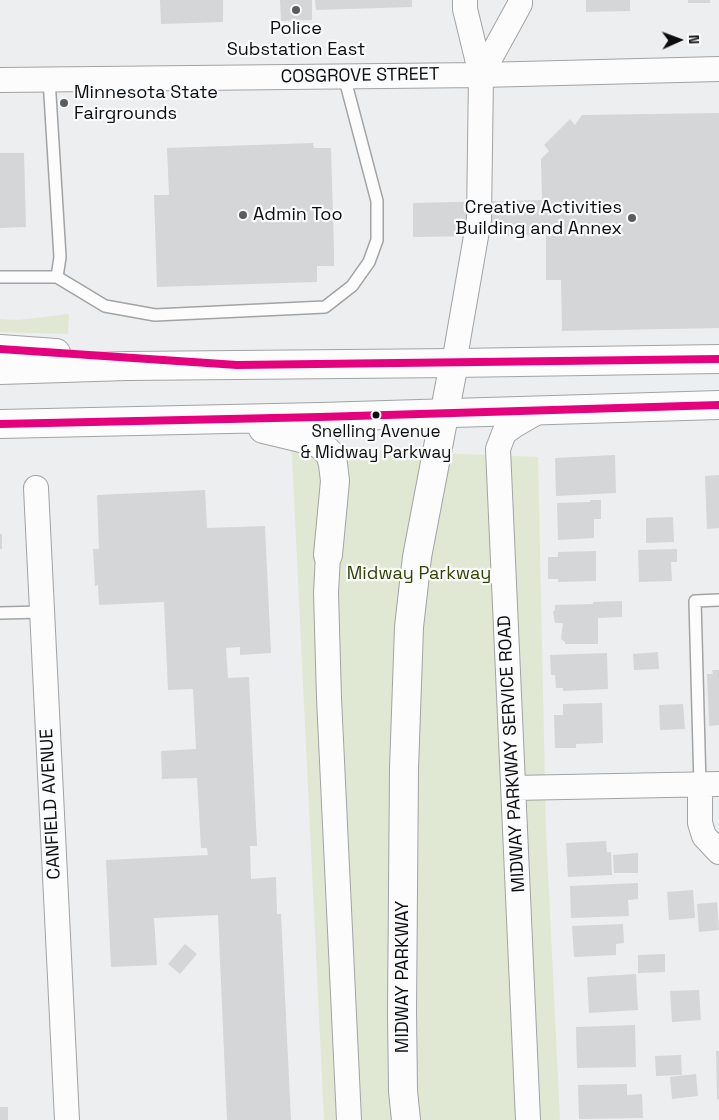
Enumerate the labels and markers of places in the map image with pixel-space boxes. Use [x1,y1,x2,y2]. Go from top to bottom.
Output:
marker: Police Substation East [290,4,302,16]
place label: Police Substation East [227,18,365,60]
place label: Minnesota State Fairgrounds [74,82,218,125]
marker: Minnesota State Fairgrounds [58,97,70,109]
place label: Creative Activities Building and Annex [455,197,622,240]
place label: Admin Too [253,204,343,226]
marker: Admin Too [237,209,249,221]
marker: Creative Activities Building and Annex [626,212,638,224]
marker: Snelling Avenue & Midway Parkway [371,410,381,420]
place label: Snelling Avenue & Midway Parkway [300,422,452,462]

